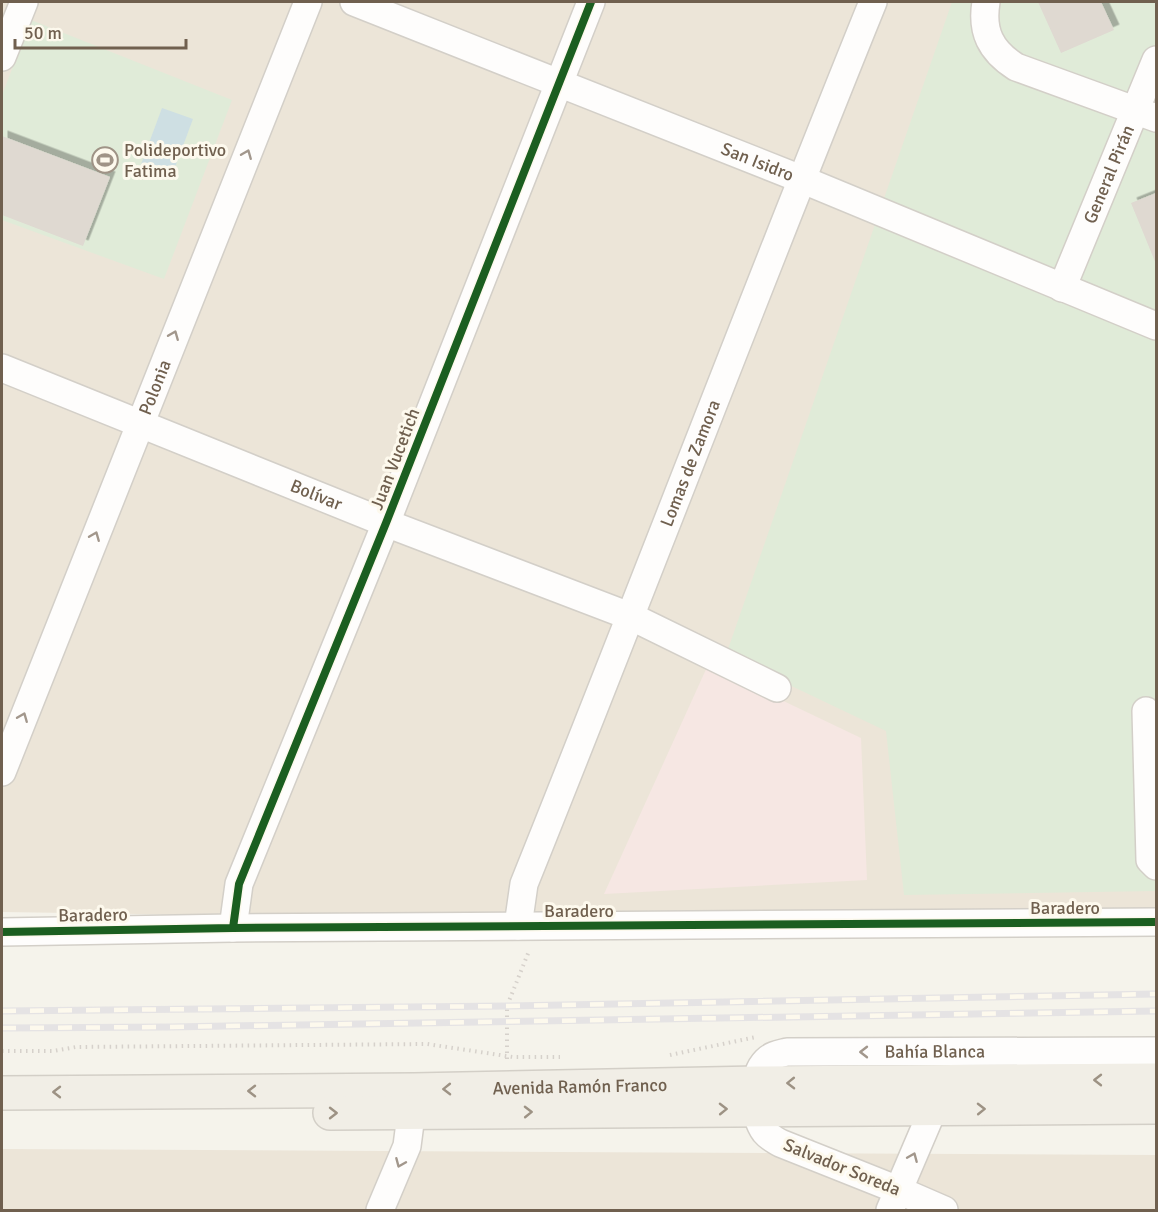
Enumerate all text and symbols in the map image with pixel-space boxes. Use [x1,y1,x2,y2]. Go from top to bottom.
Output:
scale bar [15,12,186,50]
text: 50 m [24,22,62,44]
street label: General Pirán [1079,122,1139,227]
street label: San Isidro [718,138,797,186]
place label: Polideportivo Fatima [124,139,226,182]
sports icon: Polideportivo Fatima [90,145,120,175]
one-way arrow [240,149,252,160]
one-way arrow [167,331,179,342]
street label: Polonia [134,357,176,418]
street label: Lomas de Zamora [656,396,725,530]
street label: Juan Vucetich [365,405,425,513]
street label: Bolívar [287,475,346,515]
one-way arrow [88,531,100,542]
one-way arrow [16,713,28,724]
street label: Baradero [1030,897,1100,919]
street label: Baradero [544,900,614,922]
street label: Baradero [58,903,128,927]
street label: Bahía Blanca [884,1040,985,1063]
one-way arrow [859,1046,868,1058]
street label: Avenida Ramón Franco [492,1074,667,1099]
one-way arrow [1094,1074,1103,1086]
one-way arrow [786,1077,795,1089]
one-way arrow [442,1083,451,1095]
one-way arrow [247,1085,256,1097]
one-way arrow [52,1086,61,1098]
one-way arrow [718,1103,727,1116]
one-way arrow [976,1103,985,1115]
one-way arrow [523,1106,532,1118]
one-way arrow [328,1107,337,1119]
street label: Salvador Soreda [780,1134,904,1200]
one-way arrow [906,1152,918,1163]
one-way arrow [395,1157,407,1168]

